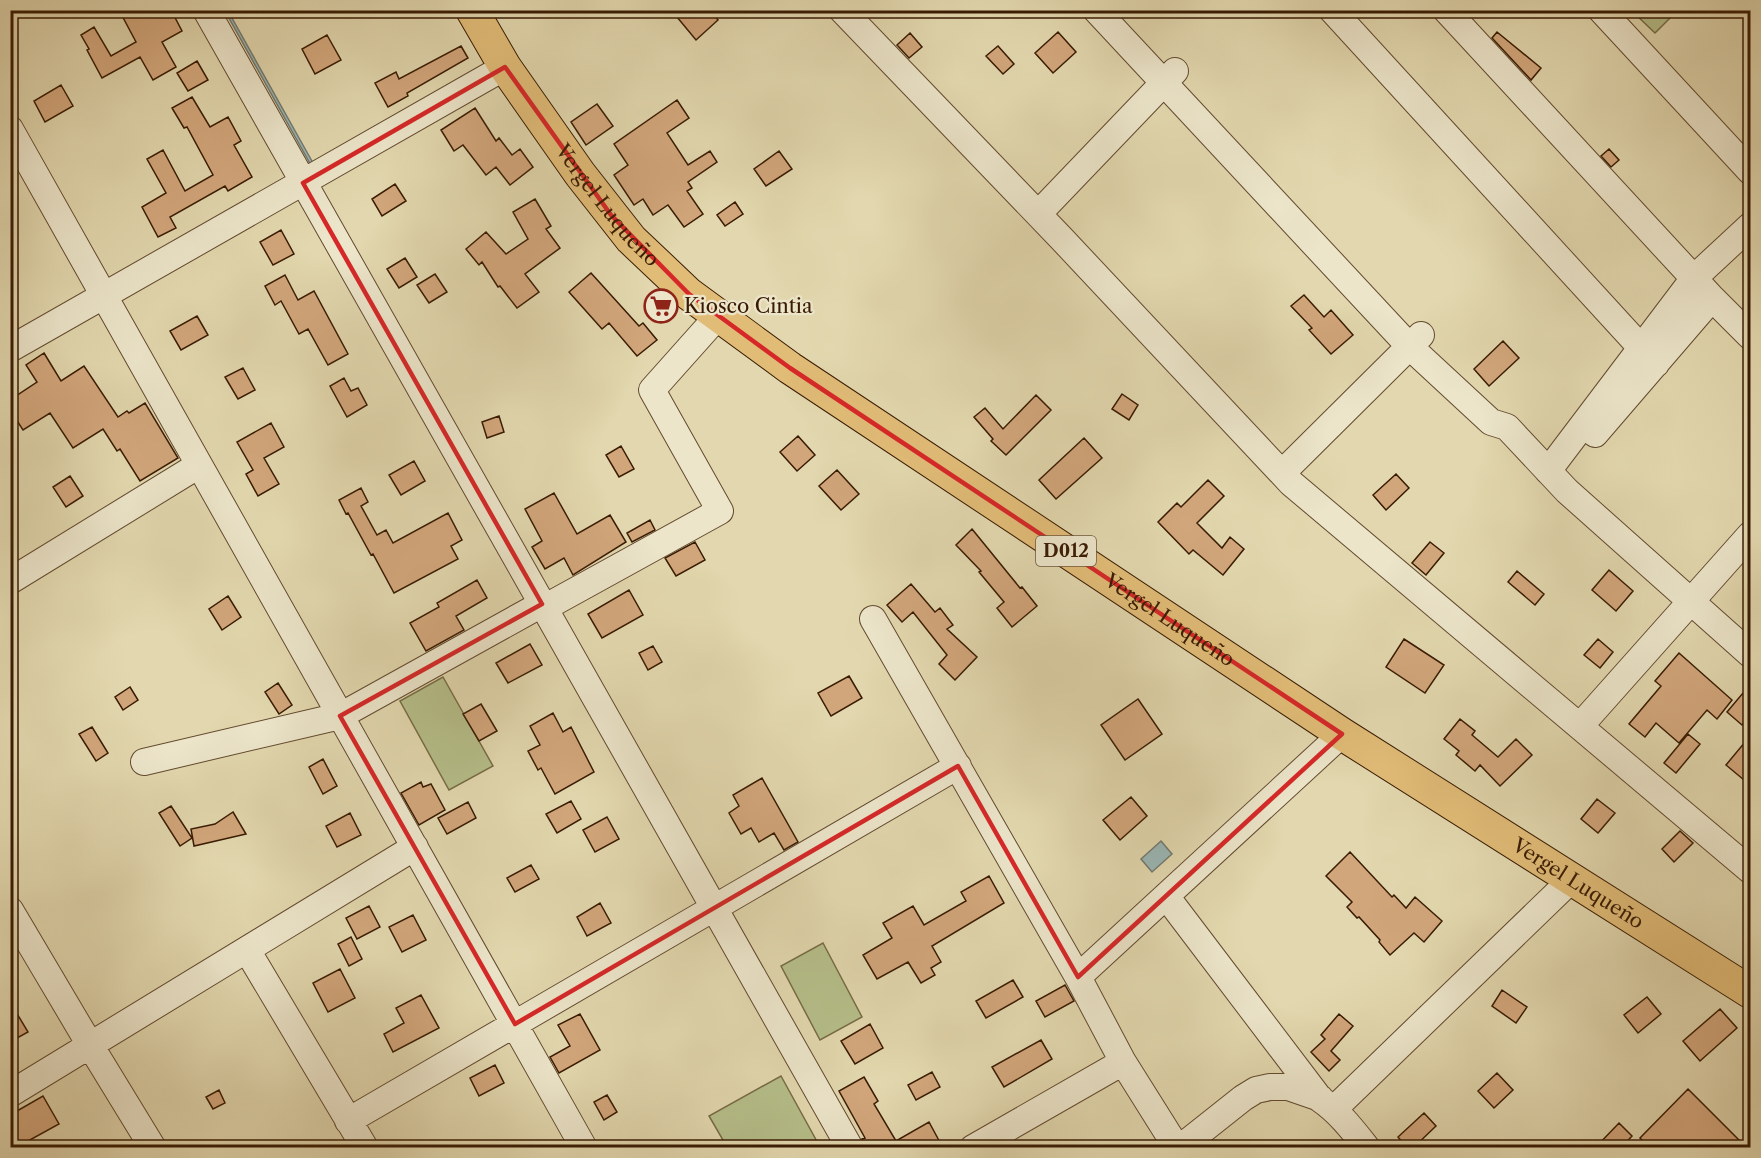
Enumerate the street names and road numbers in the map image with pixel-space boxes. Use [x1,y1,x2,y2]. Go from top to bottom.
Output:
street label: Vergel Luqueño [550,139,664,271]
road number: D012 [1036,536,1096,566]
street label: Vergel Luqueño [1099,568,1239,672]
street label: Vergel Luqueño [1507,832,1648,934]

